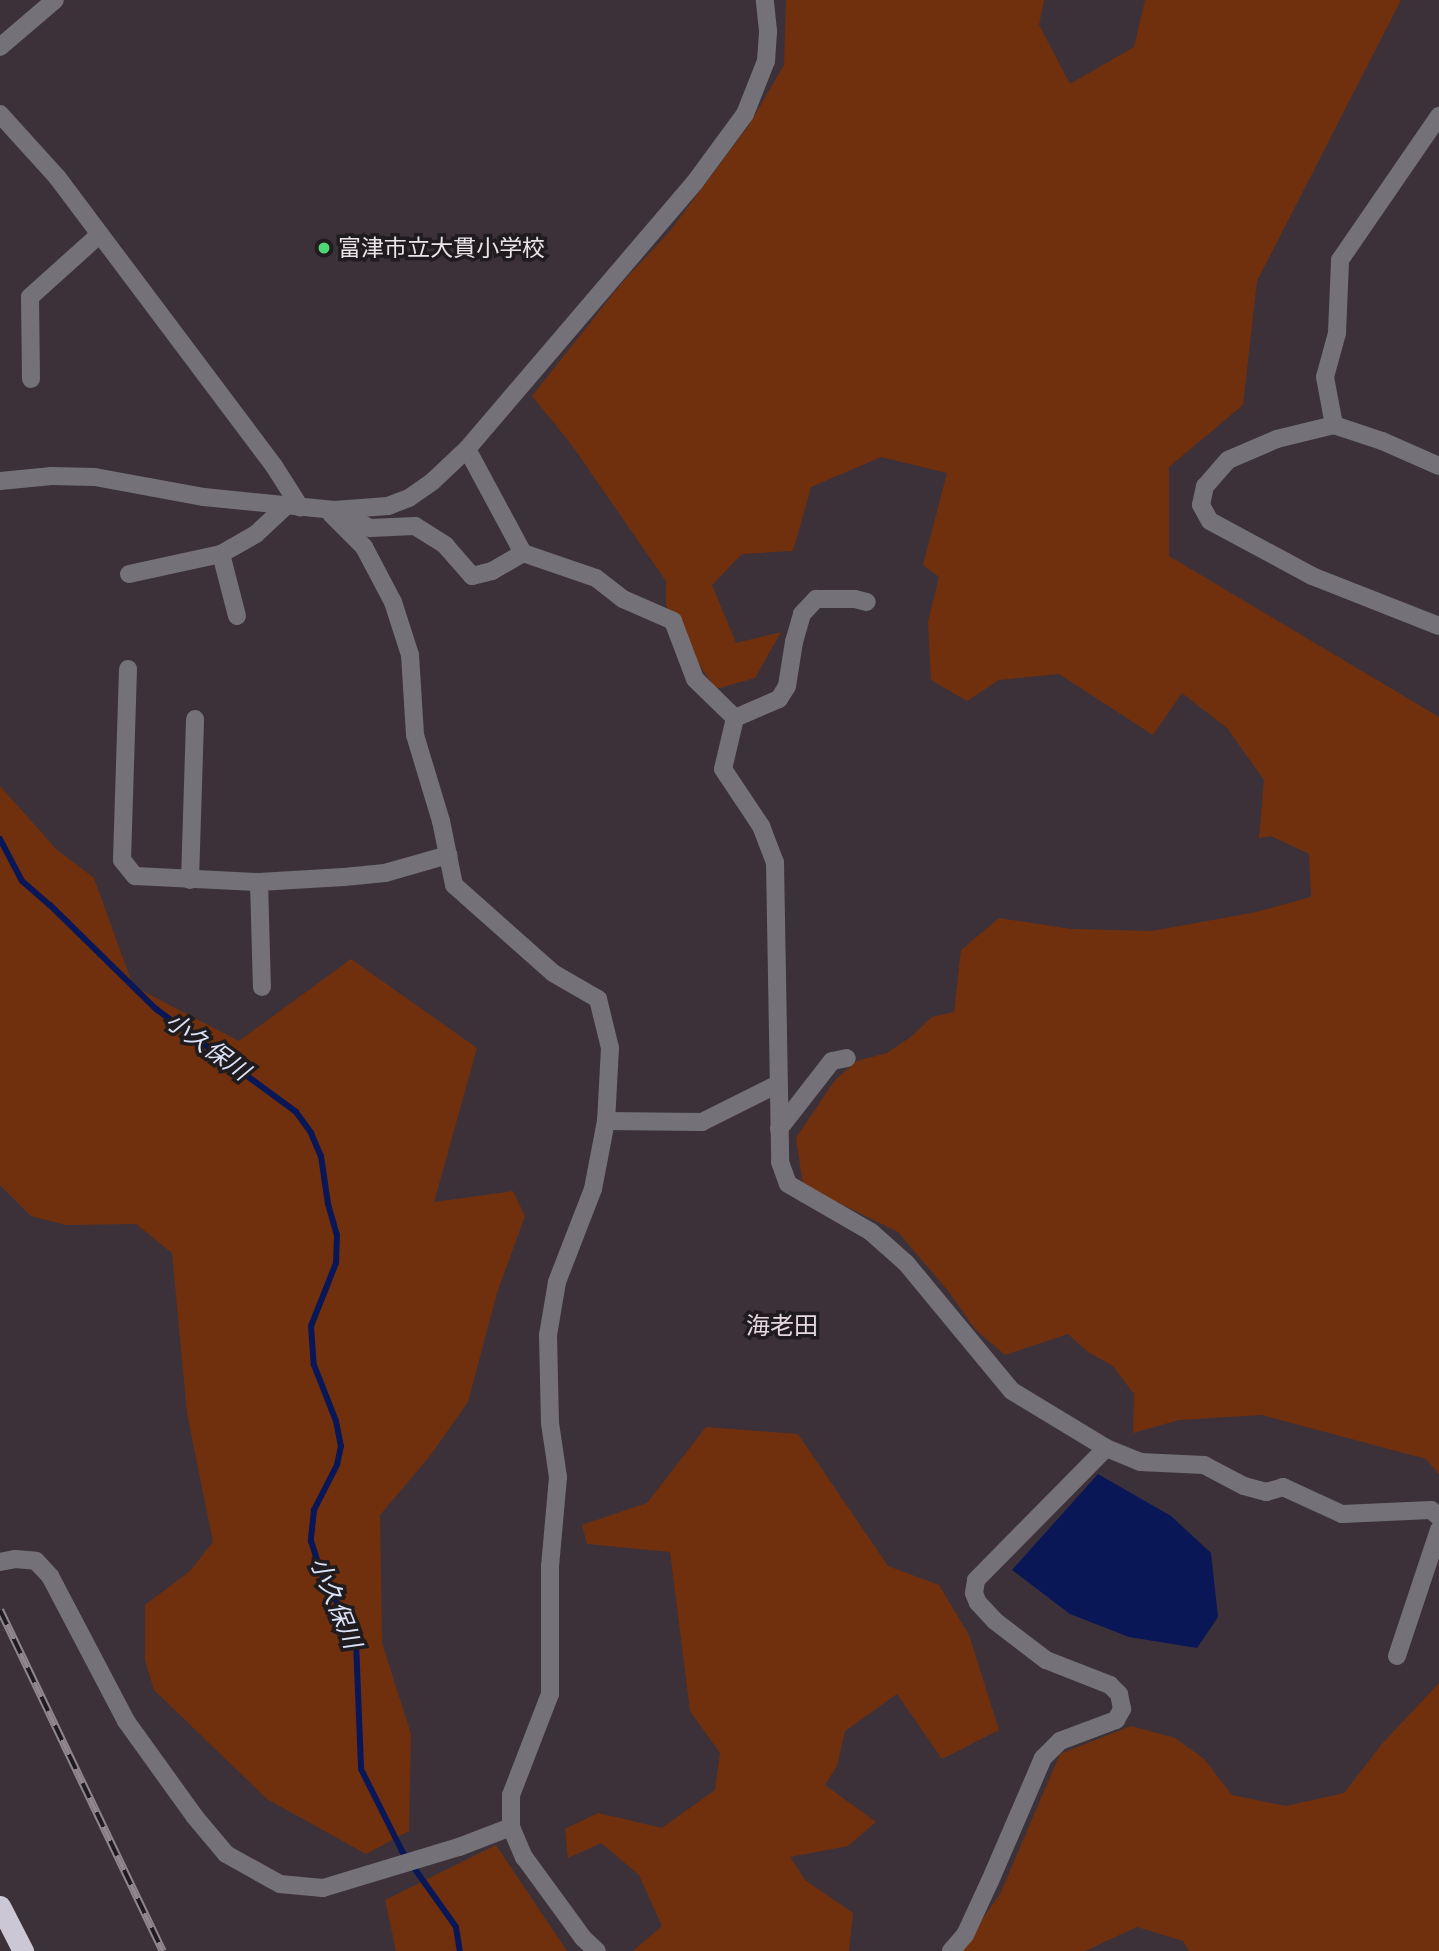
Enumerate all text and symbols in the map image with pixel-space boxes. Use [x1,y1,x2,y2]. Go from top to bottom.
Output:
place label: 富津市立大貫小学校 [338,234,545,262]
marker: 富津市立大貫小学校 [316,240,332,256]
water label: 小久保川 [160,1007,254,1087]
district label: 海老田 [746,1313,818,1341]
water label: 小久保川 [304,1553,366,1653]

